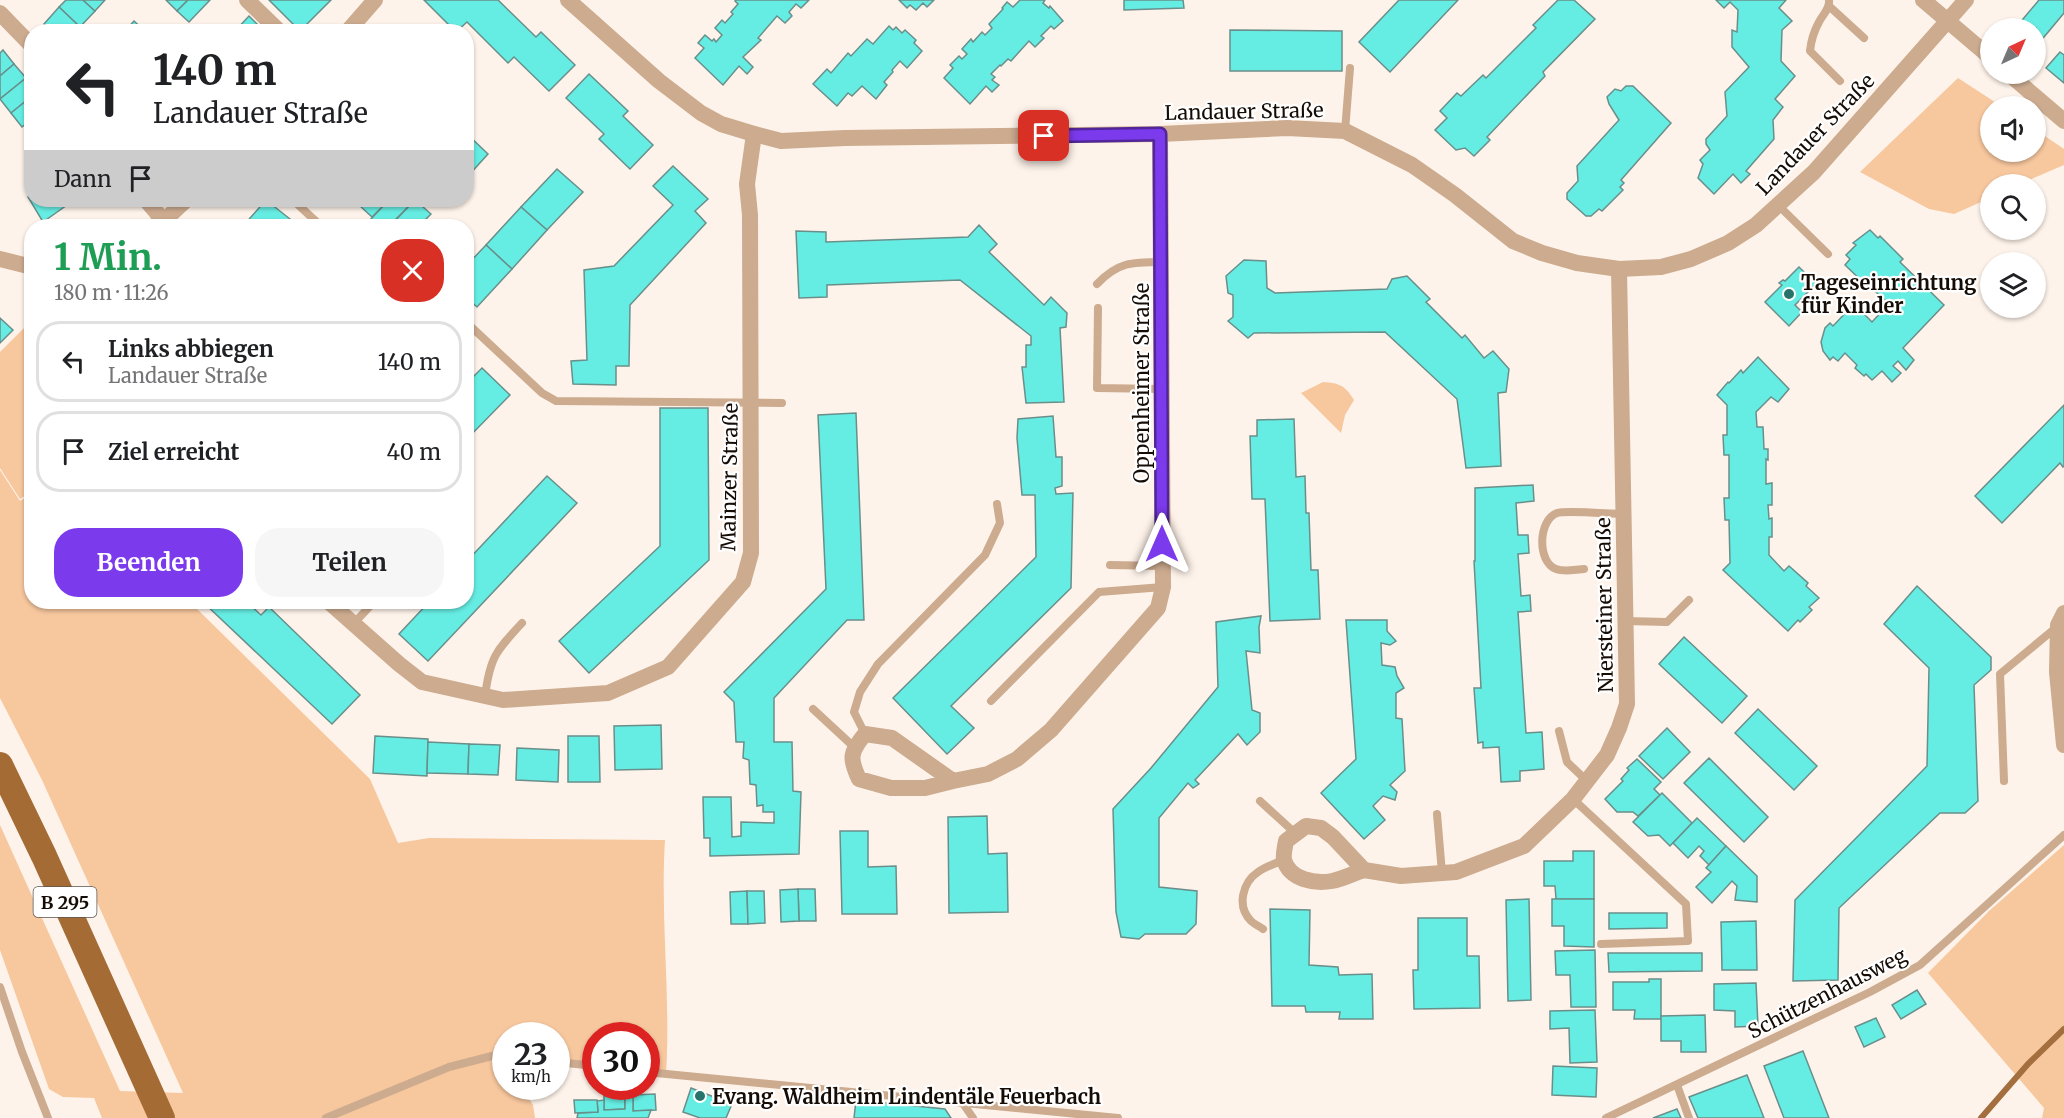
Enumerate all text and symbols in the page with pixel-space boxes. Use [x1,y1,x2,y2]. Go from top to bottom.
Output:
north arrow [1980,18,2046,84]
map controls [1980,18,2046,318]
text: 140 m [153,44,276,96]
icon: left [54,48,132,126]
street label: Landauer Straße [1751,68,1879,200]
text: Landauer Straße [153,96,368,130]
button: sound [1980,96,2046,162]
street label: Landauer Straße [1164,97,1324,125]
pin [1018,110,1069,161]
icon: arrive [1027,119,1060,152]
icon: arrive [124,162,157,195]
text: Dann [54,165,112,193]
button: search [1980,174,2046,240]
text: 1 Min. [54,235,162,280]
button: close [381,239,444,302]
button: layers [1980,252,2046,318]
place label: Tageseinrichtung für Kinder [1801,270,1977,318]
text: 180 m · 11:26 [54,280,169,305]
street label: Oppenheimer Straße [1129,283,1154,483]
marker: Tageseinrichtung für Kinder [1782,287,1796,301]
text: Links abbiegen [108,335,274,363]
icon: left [57,345,90,378]
text: 140 m [378,348,441,376]
text: Landauer Straße [108,363,267,388]
street label: Mainzer Straße [715,403,743,551]
icon: arrive [57,435,90,468]
text: Ziel erreicht [108,438,239,466]
text: 40 m [386,438,441,466]
position arrow [1130,512,1194,576]
street label: Niersteiner Straße [1590,517,1618,693]
button: Beenden [54,528,243,597]
button: Teilen [255,528,444,597]
road number: B 295 [34,887,97,917]
street label: Schützenhausweg [1744,942,1910,1044]
speed limit sign: 30 [582,1022,660,1100]
text: 23 [514,1035,548,1073]
text: km/h [511,1067,551,1086]
place label: Evang. Waldheim Lindentäle Feuerbach [712,1084,1102,1109]
marker: Evang. Waldheim Lindentäle Feuerbach [693,1089,707,1103]

